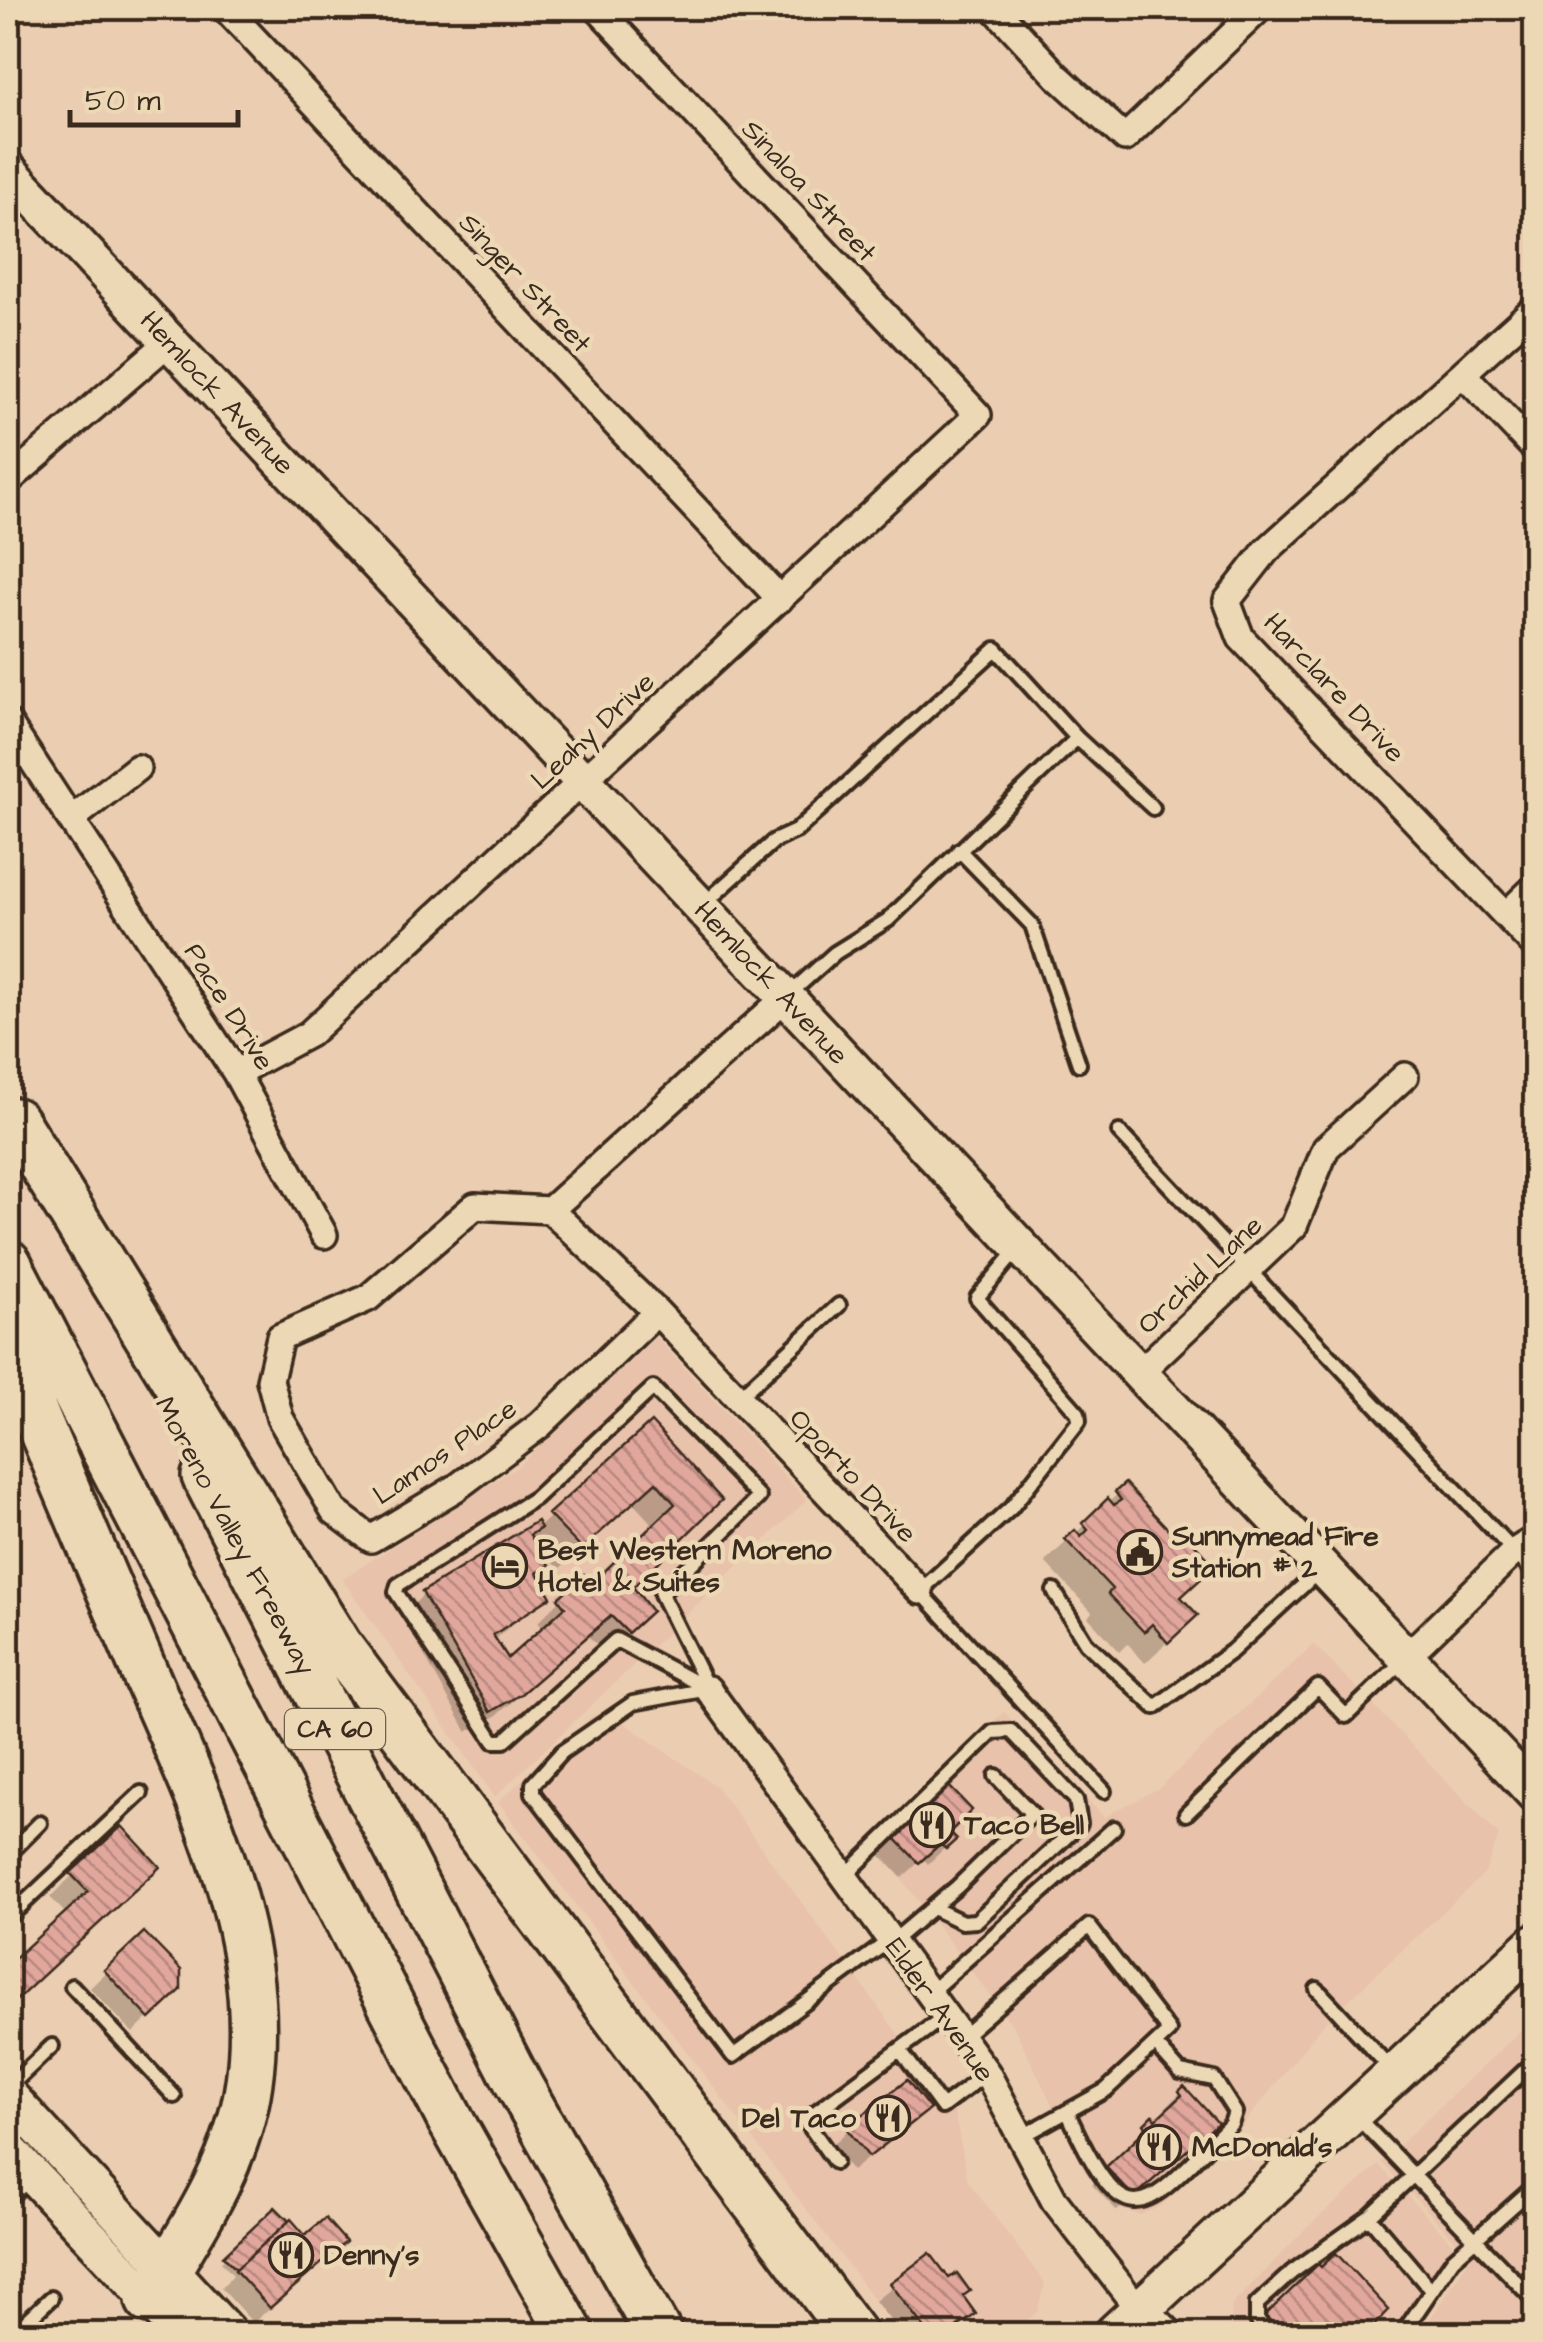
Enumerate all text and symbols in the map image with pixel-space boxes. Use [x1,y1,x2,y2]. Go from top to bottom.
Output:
scale bar [70,65,238,127]
text: 50 m [85,80,161,122]
street label: Sinaloa Street [733,111,886,272]
street label: Singer Street [449,204,601,363]
street label: Hemlock Avenue [131,302,303,484]
street label: Harclare Drive [1254,604,1414,772]
street label: Leahy Drive [522,663,665,800]
street label: Hemlock Avenue [685,892,857,1074]
street label: Pace Drive [174,936,284,1078]
street label: Orchid Lane [1129,1207,1271,1343]
street label: Lamos Place [365,1389,525,1515]
street label: Moreno Valley Freeway [143,1390,325,1683]
street label: Oporto Drive [780,1400,926,1552]
place label: Sunnymead Fire Station # 2 [1171,1517,1379,1588]
public building icon: Sunnymead Fire Station # 2 [1117,1529,1163,1575]
place label: Best Western Moreno Hotel & Suites [538,1531,832,1602]
hotel icon: Best Western Moreno Hotel & Suites [482,1543,528,1589]
road number: CA 60 [285,1709,385,1749]
restaurant icon: Taco Bell [909,1802,955,1848]
place label: Taco Bell [963,1806,1084,1845]
street label: Elder Avenue [876,1930,1004,2090]
restaurant icon: Del Taco [865,2095,911,2141]
place label: Del Taco [742,2099,856,2138]
restaurant icon: McDonald's [1136,2124,1182,2170]
place label: McDonald's [1192,2128,1332,2167]
restaurant icon: Denny's [268,2232,314,2278]
place label: Denny's [324,2236,419,2278]

